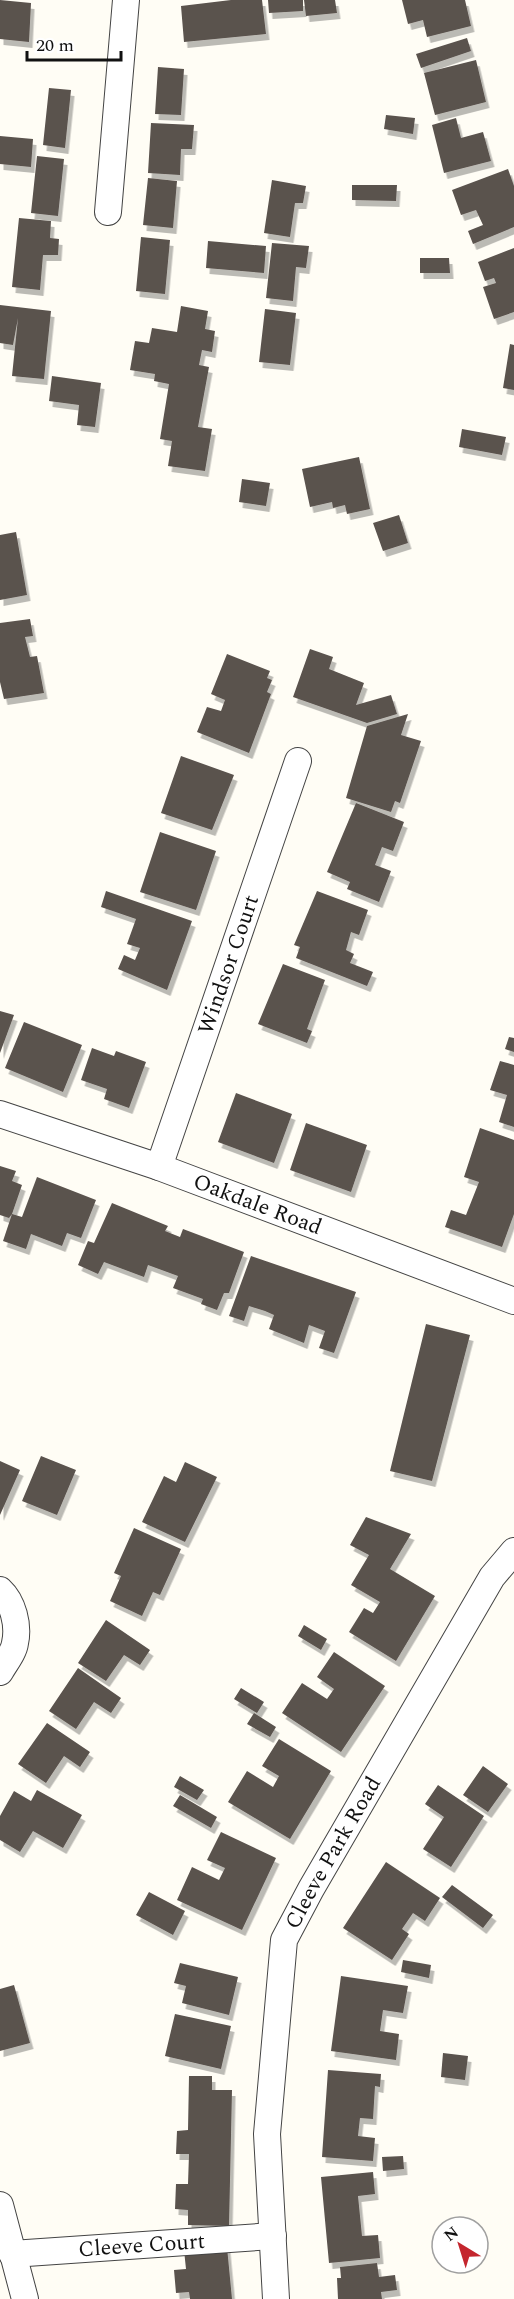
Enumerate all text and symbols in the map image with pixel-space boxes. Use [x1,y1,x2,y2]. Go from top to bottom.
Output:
scale bar [27,24,122,62]
text: 20 m [36,32,74,59]
street label: Windsor Court [189,890,268,1039]
street label: Oakdale Road [188,1165,327,1244]
street label: Cleeve Park Road [276,1770,389,1935]
north arrow [430,2215,490,2275]
text: N [439,2220,464,2247]
street label: Cleeve Court [77,2224,207,2266]

